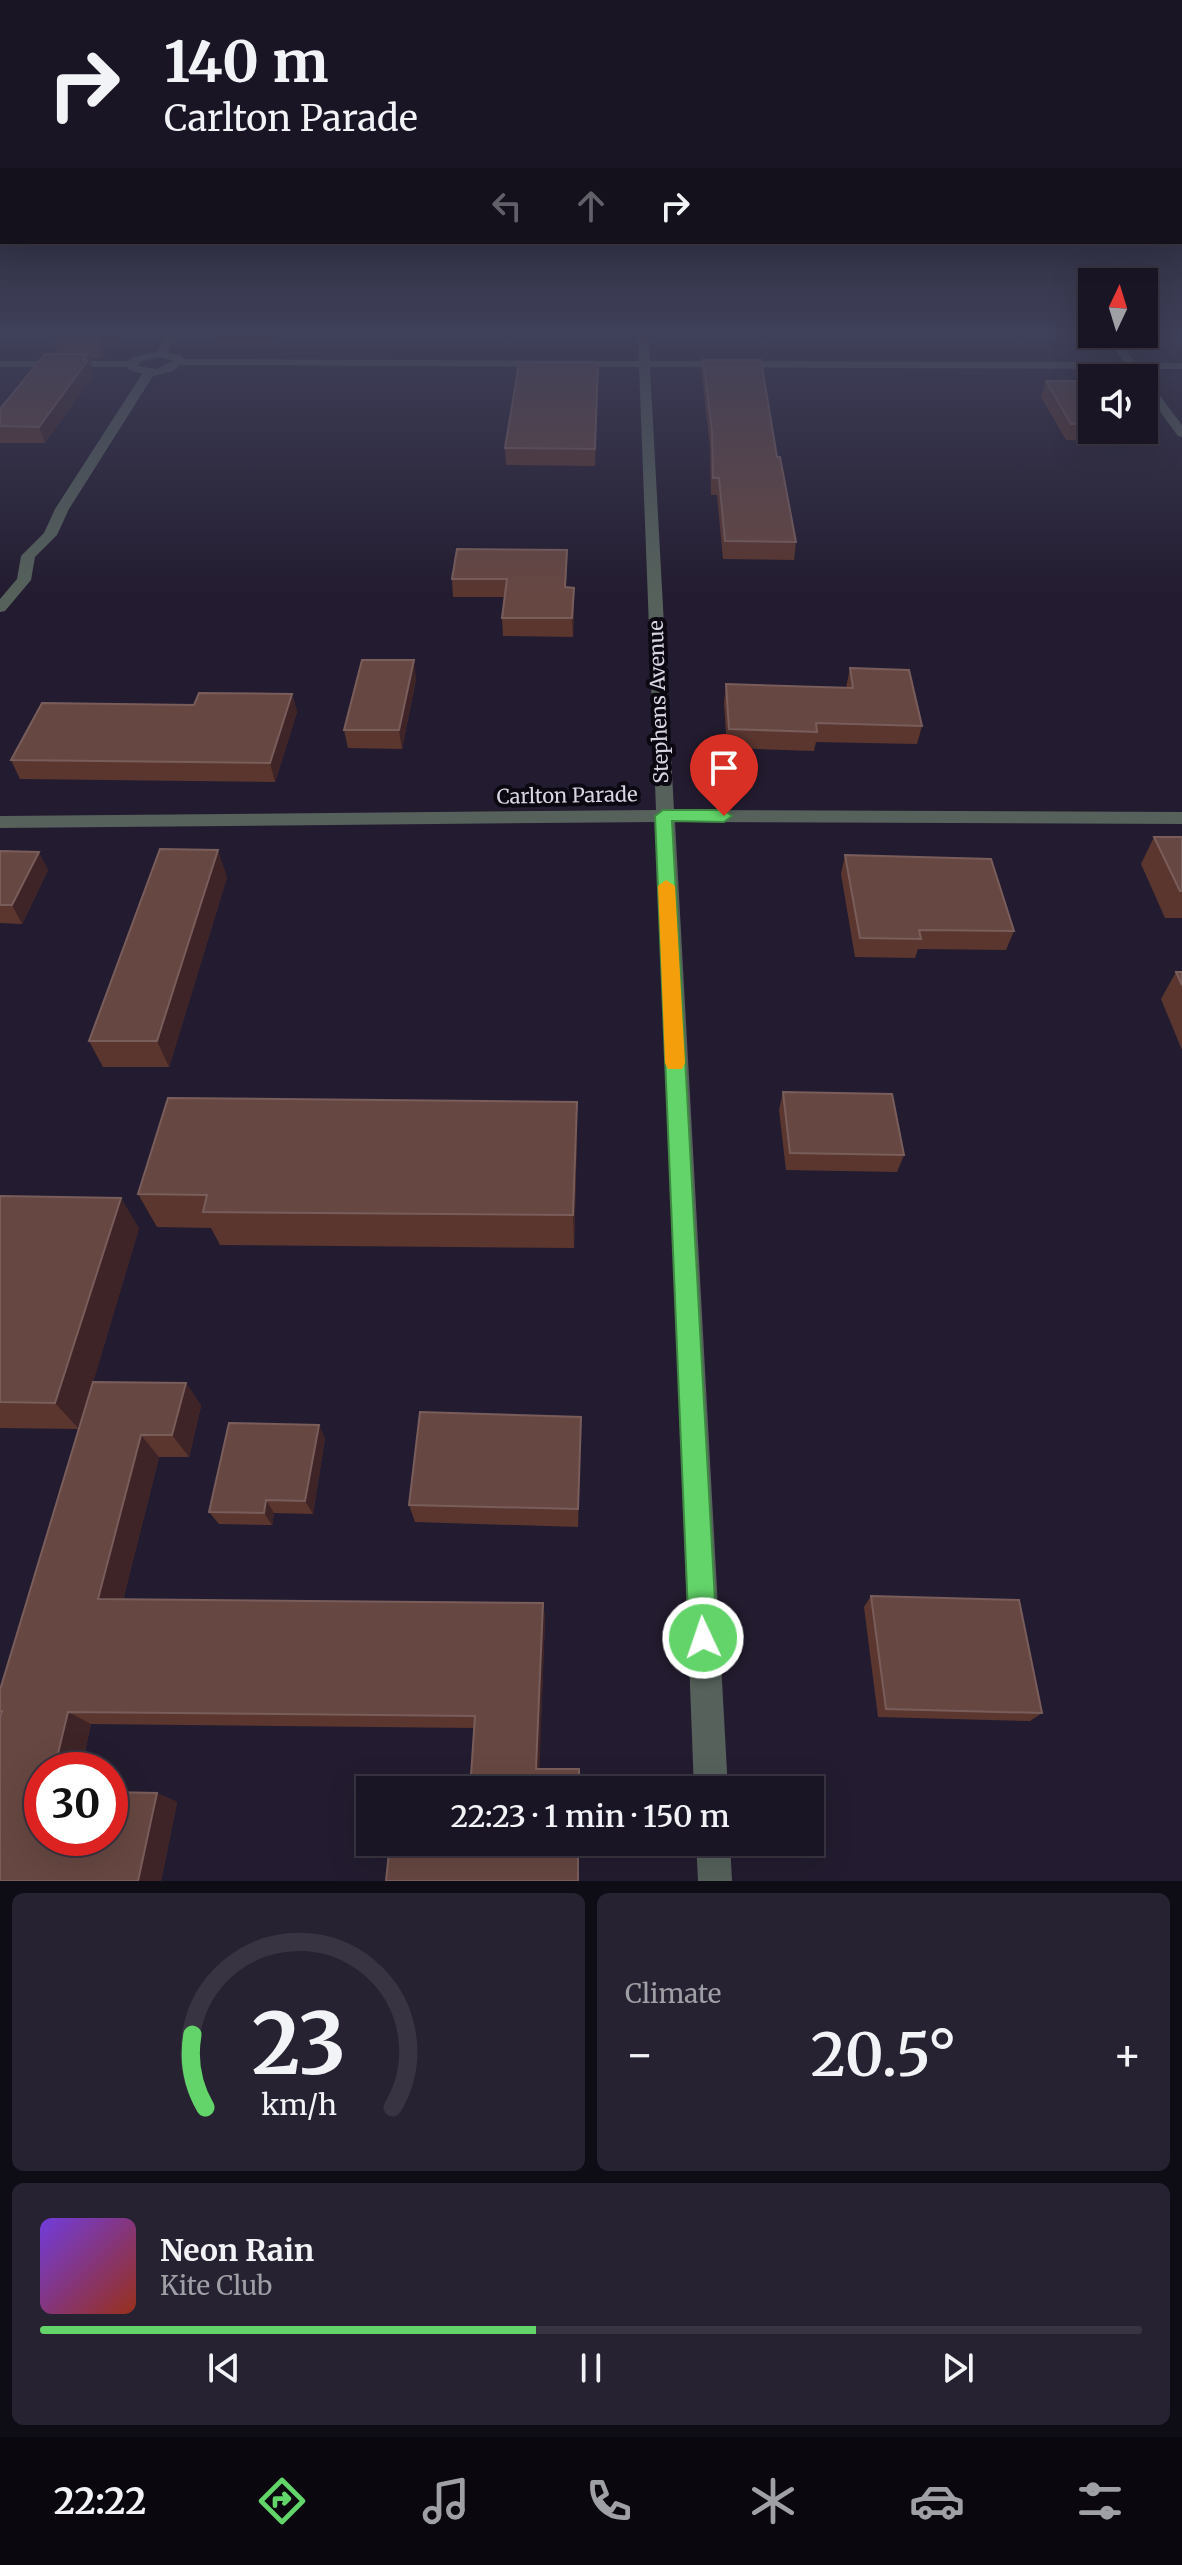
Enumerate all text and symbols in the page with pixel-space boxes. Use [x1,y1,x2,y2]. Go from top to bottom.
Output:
text: 140 m [164,27,329,97]
icon: right [32,32,136,136]
text: Carlton Parade [164,96,418,141]
icon: left [485,184,529,228]
icon: ahead [569,184,613,228]
icon: right [653,184,697,228]
north arrow [1078,268,1158,348]
map controls [1078,268,1158,444]
button: sound [1078,364,1158,444]
street label: Stephens Avenue [643,620,673,784]
pin [690,734,758,816]
icon: arrive [702,746,746,790]
street label: Carlton Parade [496,781,638,809]
position arrow [661,1596,745,1680]
speed limit sign: 30 [24,1752,128,1856]
text: 22:23 · 1 min · 150 m [450,1797,730,1835]
text: Climate [625,1977,721,2010]
text: 23 [251,1992,346,2097]
text: 20.5° [810,2017,957,2092]
text: − [625,2027,654,2082]
text: + [1113,2027,1142,2082]
text: km/h [261,2087,336,2123]
text: Neon Rain [160,2231,314,2269]
text: Kite Club [160,2269,272,2302]
icon: previous [202,2346,246,2390]
icon: pause [569,2346,613,2390]
icon: next [936,2346,980,2390]
icon: directions [254,2473,310,2529]
icon: music [418,2473,474,2529]
icon: phone [581,2473,637,2529]
icon: climate [745,2473,801,2529]
icon: car [909,2473,965,2529]
icon: filters [1072,2473,1128,2529]
text: 22:22 [54,2479,146,2524]

